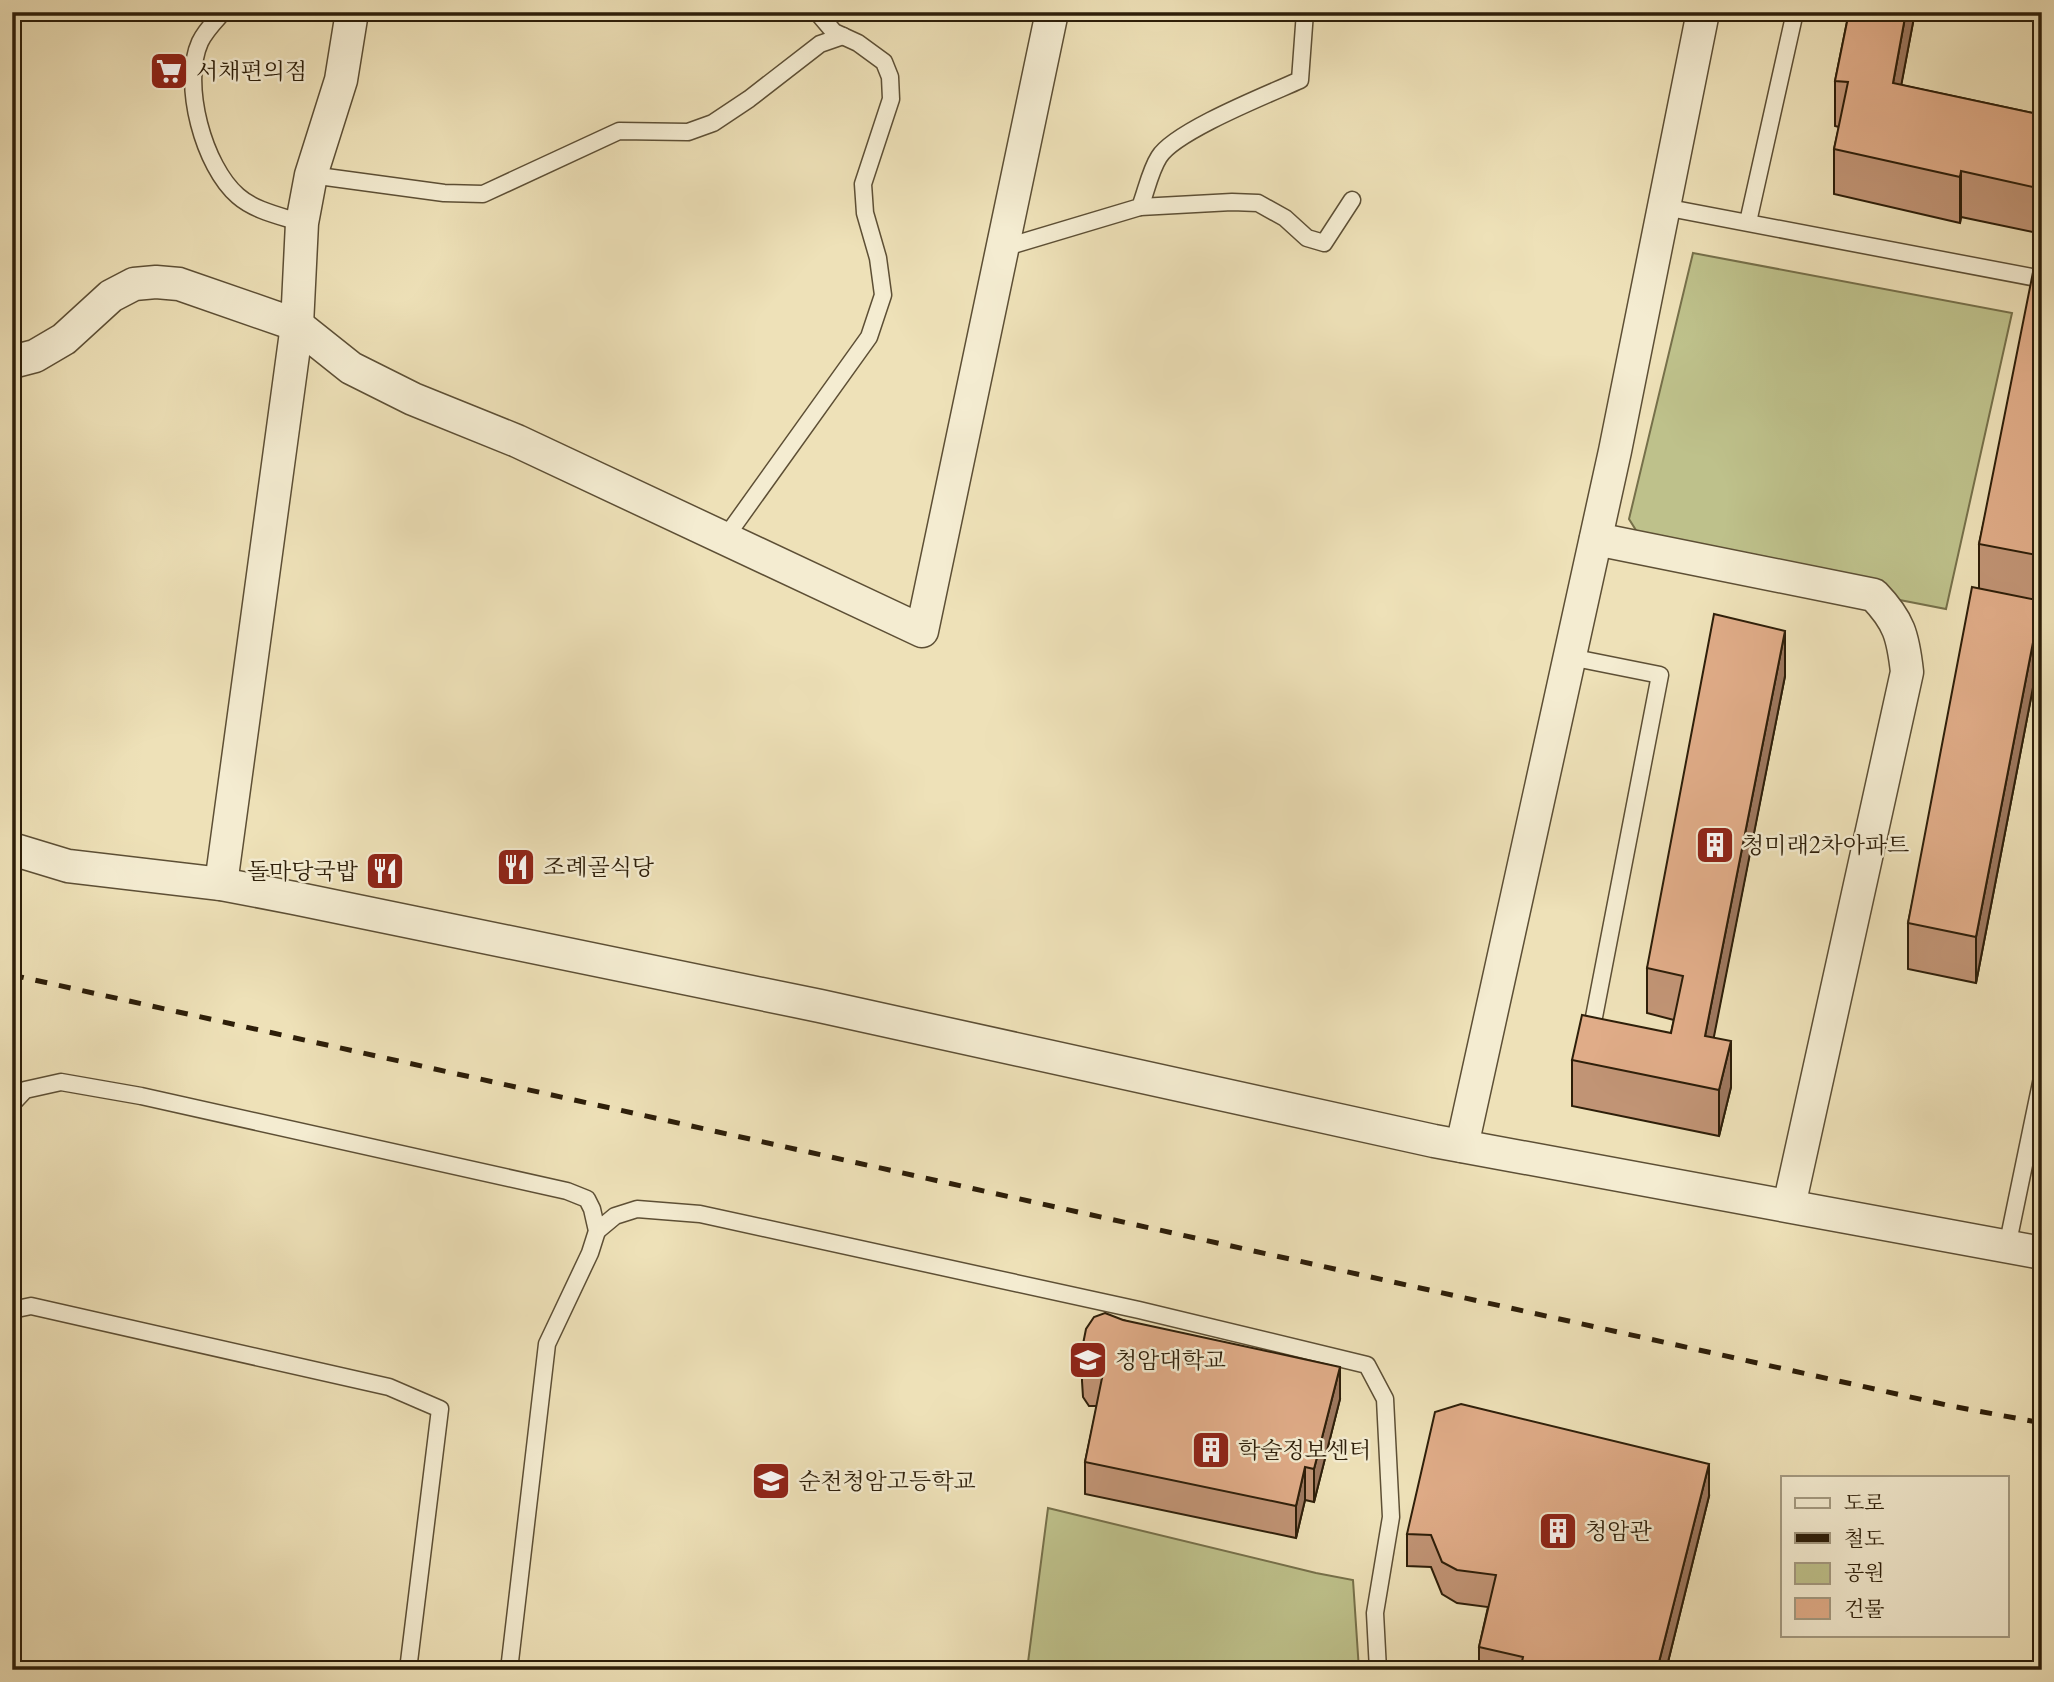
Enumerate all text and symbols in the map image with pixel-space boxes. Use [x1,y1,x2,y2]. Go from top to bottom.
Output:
supermarket icon: 서채편의점 [148,50,190,92]
place label: 서채편의점 [196,56,307,87]
building icon: 청미래2차아파트 [1694,824,1736,866]
place label: 청미래2차아파트 [1742,830,1909,861]
restaurant icon: 조례골식당 [495,846,537,888]
restaurant icon: 돌마당국밥 [364,850,406,892]
place label: 조례골식당 [543,852,655,883]
place label: 돌마당국밥 [247,856,359,887]
school or university icon: 청암대학교 [1067,1339,1109,1381]
place label: 청암대학교 [1115,1345,1226,1376]
building icon: 학술정보센터 [1190,1429,1232,1471]
place label: 학술정보센터 [1238,1435,1371,1466]
school or university icon: 순천청암고등학교 [750,1460,792,1502]
place label: 순천청암고등학교 [798,1466,976,1497]
legend [1781,1476,2008,1636]
text: 도로 [1844,1489,1885,1518]
building icon: 청암관 [1537,1510,1579,1552]
place label: 청암관 [1585,1516,1652,1547]
text: 철도 [1844,1525,1885,1554]
text: 공원 [1844,1559,1885,1588]
text: 건물 [1844,1595,1885,1624]

